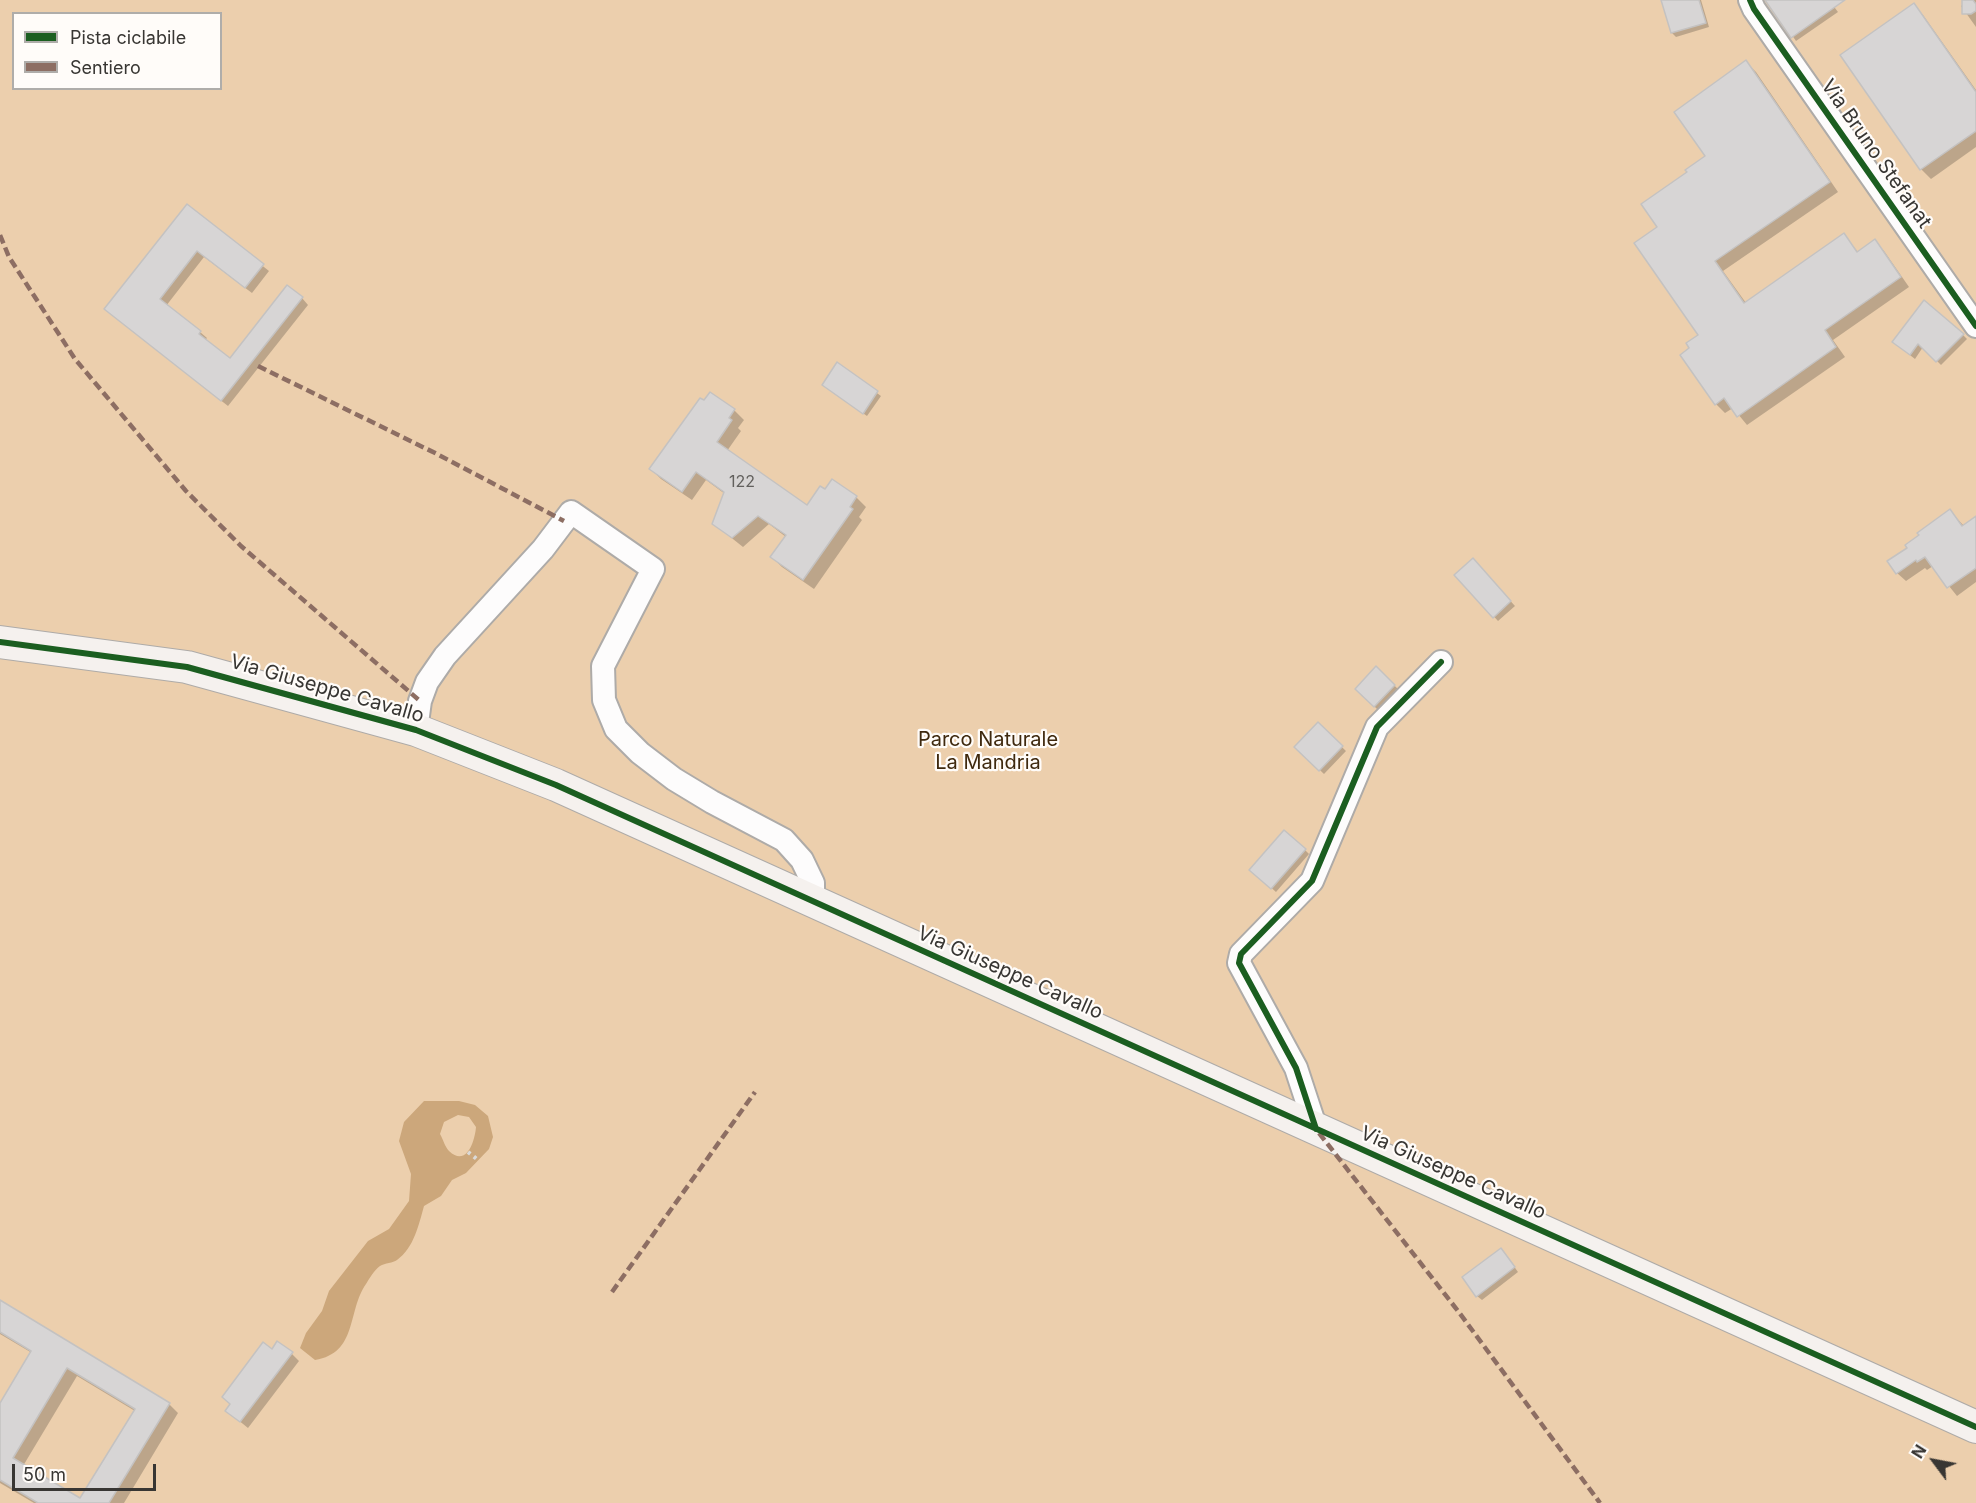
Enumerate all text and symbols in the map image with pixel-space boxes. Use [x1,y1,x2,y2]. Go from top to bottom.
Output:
legend [12,12,222,90]
text: Pista ciclabile [70,27,186,48]
text: Sentiero [70,57,141,78]
street label: Via Bruno Stefanat [1816,75,1936,233]
house number: 122 [729,472,755,492]
street label: Via Giuseppe Cavallo [227,650,427,728]
park label: Parco Naturale La Mandria [918,728,1058,775]
street label: Via Giuseppe Cavallo [913,921,1107,1025]
street label: Via Giuseppe Cavallo [1356,1121,1550,1225]
north arrow [1904,1431,1964,1491]
text: N [1907,1441,1930,1462]
scale bar [15,1452,159,1490]
text: 50 m [23,1464,66,1485]

